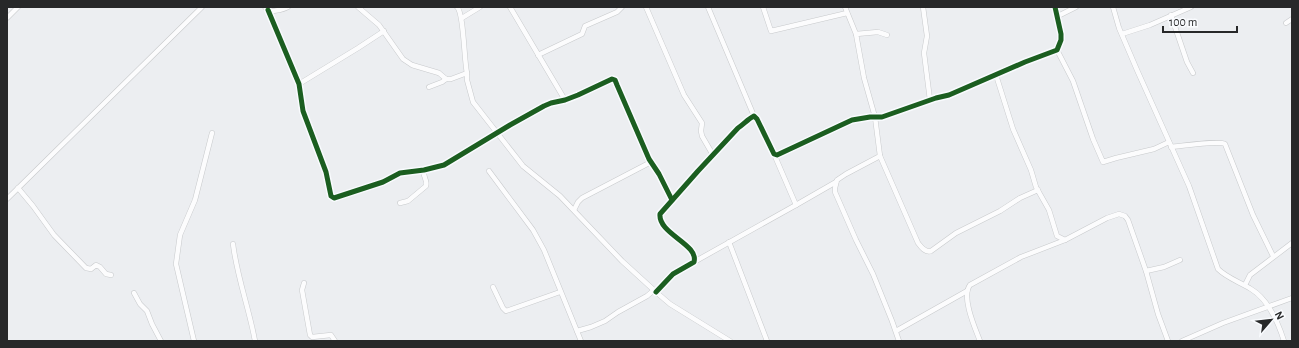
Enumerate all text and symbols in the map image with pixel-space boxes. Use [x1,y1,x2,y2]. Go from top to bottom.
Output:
scale bar [1163,8,1237,34]
text: 100 m [1169,16,1197,28]
north arrow [1251,300,1291,340]
text: N [1273,310,1286,322]

